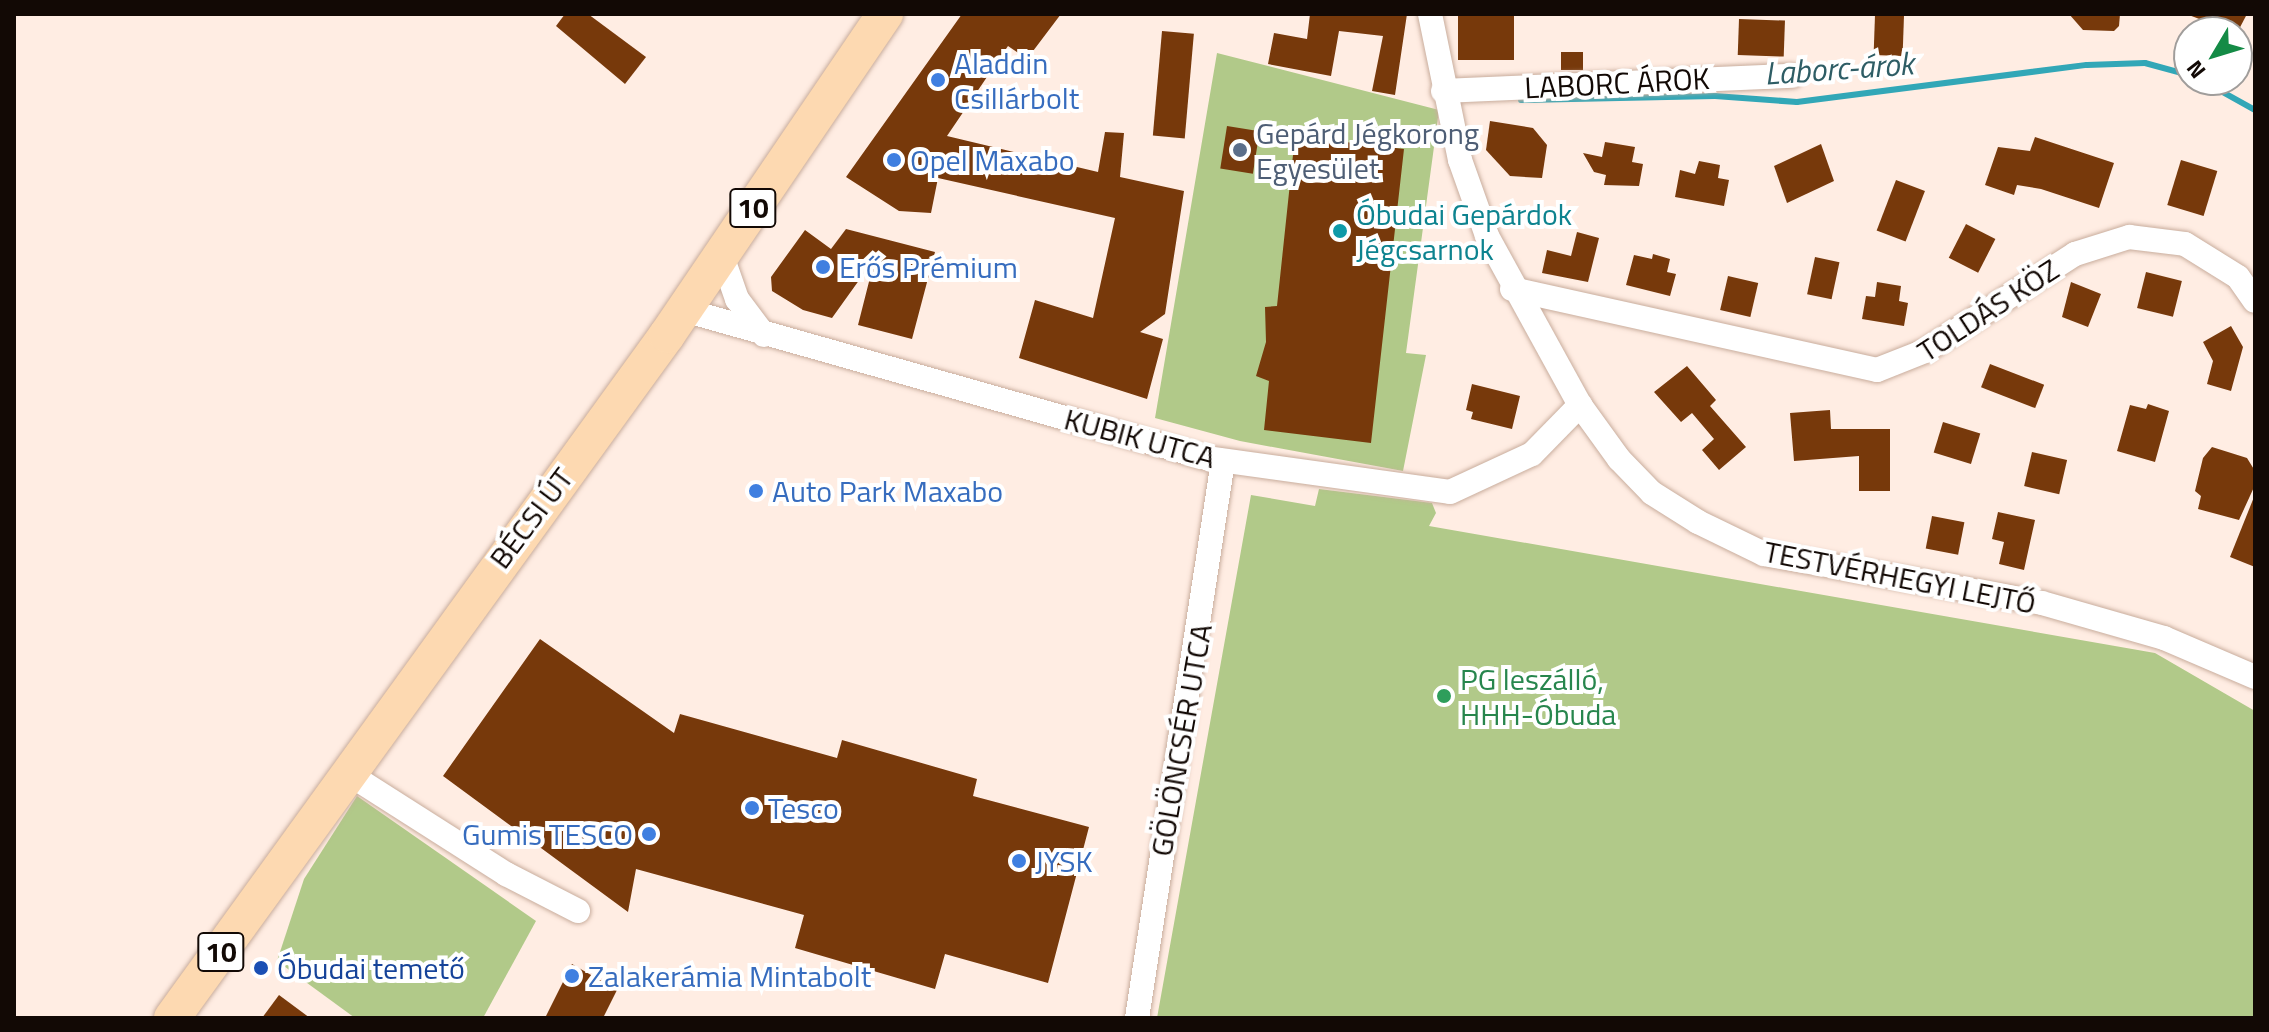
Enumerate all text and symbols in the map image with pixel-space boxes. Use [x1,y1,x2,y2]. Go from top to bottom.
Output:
north arrow [2173,16,2253,96]
water label: Laborc-árok [1763,44,1915,92]
place label: Aladdin Csillárbolt [954,45,1079,116]
text: N [2178,53,2214,86]
street label: LABORC ÁROK [1524,60,1710,106]
marker: Aladdin Csillárbolt [929,71,947,89]
place label: Gepárd Jégkorong Egyesület [1256,115,1479,186]
marker: Gepárd Jégkorong Egyesület [1231,141,1249,159]
place label: Opel Maxabo [910,142,1075,178]
marker: Opel Maxabo [885,151,903,169]
road number: 10 [729,184,777,232]
place label: Óbudai Gepárdok Jégcsarnok [1356,196,1572,266]
marker: Óbudai Gepárdok Jégcsarnok [1331,222,1349,240]
place label: Erős Prémium [839,249,1018,285]
street label: TOLDÁS KÖZ [1911,251,2065,369]
marker: Erős Prémium [814,258,832,276]
street label: KUBIK UTCA [1061,401,1219,475]
street label: BÉCSI ÚT [482,461,580,575]
place label: Auto Park Maxabo [772,473,1003,509]
marker: Auto Park Maxabo [747,482,765,500]
street label: TESTVÉRHEGYI LEJTŐ [1761,533,2039,621]
street label: GÖLÖNCSÉR UTCA [1143,621,1219,859]
place label: PG leszálló, HHH-Óbuda [1460,661,1616,732]
marker: PG leszálló, HHH-Óbuda [1435,687,1453,705]
place label: Tesco [768,790,839,826]
marker: Tesco [743,799,761,817]
place label: Gumis TESCO [462,816,633,852]
marker: Gumis TESCO [640,825,658,843]
place label: JYSK [1035,843,1093,879]
marker: JYSK [1010,852,1028,870]
road number: 10 [197,928,245,976]
place label: Óbudai temető [277,950,465,986]
place label: Zalakerámia Mintabolt [588,958,871,994]
marker: Óbudai temető [252,959,270,977]
marker: Zalakerámia Mintabolt [563,967,581,985]

